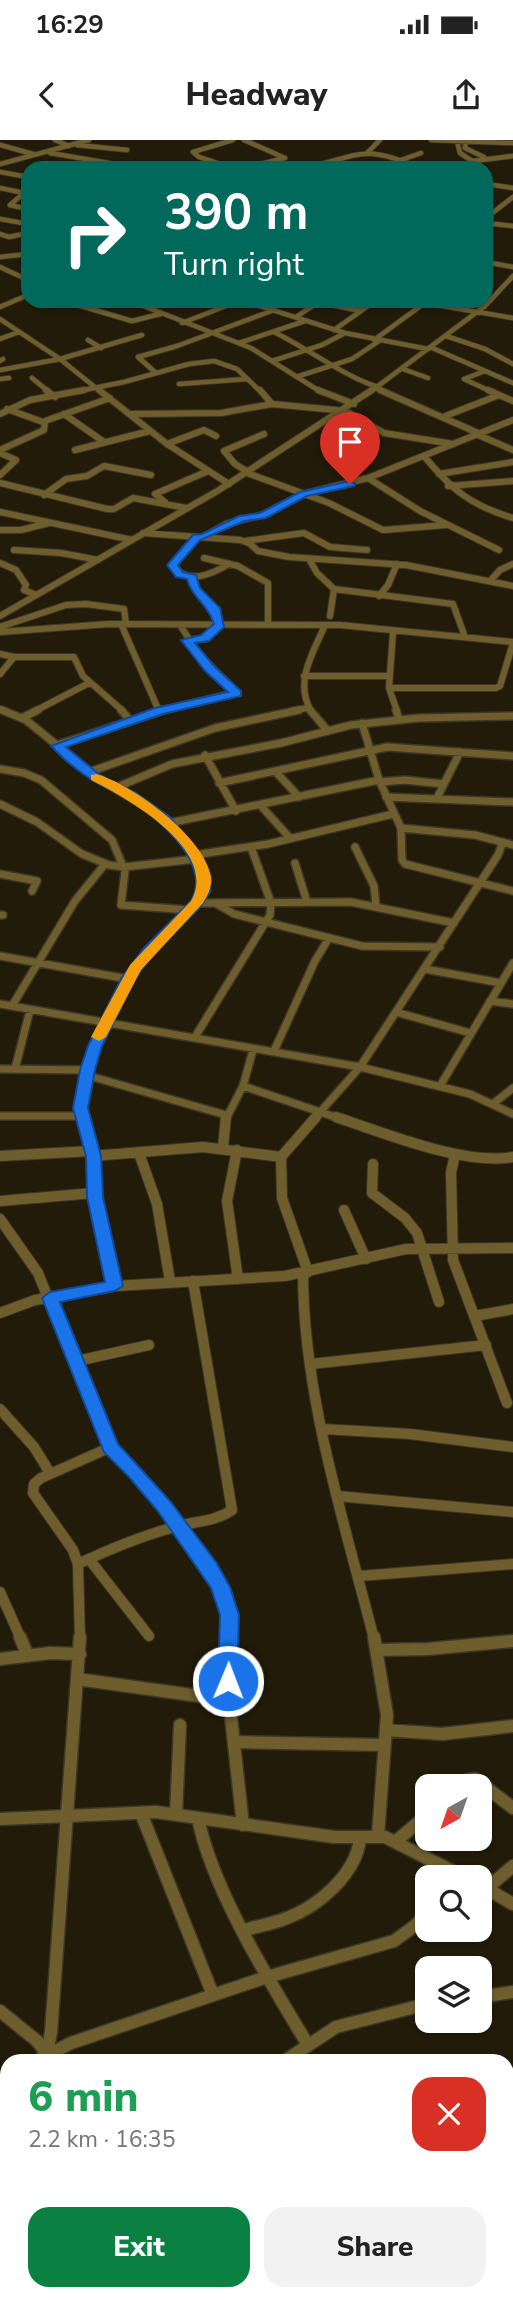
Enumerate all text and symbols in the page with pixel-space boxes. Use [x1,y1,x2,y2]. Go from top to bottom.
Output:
text: 16:29 [35,7,104,42]
text: Headway [186,73,327,116]
icon: back [28,76,66,114]
icon: share [447,76,485,114]
text: 390 m [164,179,308,246]
icon: right [49,189,140,280]
text: Turn right [164,243,304,286]
pin [320,412,380,484]
icon: arrive [331,423,369,461]
position arrow [191,1644,265,1718]
north arrow [415,1774,492,1852]
map controls [415,1774,492,2033]
button: search [415,1865,492,1942]
button: layers [415,1956,492,2033]
text: 6 min [28,2069,138,2126]
button: close [412,2077,486,2151]
text: 2.2 km · 16:35 [28,2124,175,2155]
button: Exit [28,2207,250,2287]
button: Share [264,2207,486,2287]

